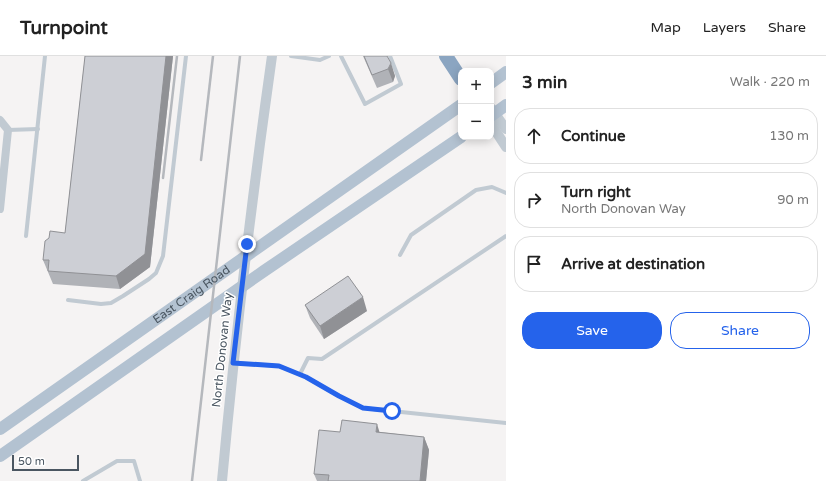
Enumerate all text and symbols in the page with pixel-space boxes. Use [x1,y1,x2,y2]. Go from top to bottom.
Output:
text: Turnpoint [20,17,108,39]
text: Map [651,19,681,36]
text: Layers [703,19,746,36]
text: Share [768,19,806,36]
map controls [458,68,494,140]
button: + [458,68,494,104]
text: 3 min [522,72,567,93]
text: Walk · 220 m [730,74,810,90]
button: − [458,104,494,140]
icon: ahead [523,125,545,147]
text: Continue [561,127,625,145]
text: 130 m [769,128,809,144]
text: Turn right [561,183,631,201]
icon: right [523,189,545,211]
text: 90 m [777,192,809,208]
text: North Donovan Way [561,201,686,217]
route end [238,235,256,253]
icon: arrive [523,253,545,275]
text: Arrive at destination [561,255,705,273]
street label: East Craig Road [150,262,233,326]
street label: North Donovan Way [209,291,235,408]
button: Save [522,312,662,349]
button: Share [670,312,810,349]
route start [383,402,401,420]
scale bar [12,453,79,472]
text: 50 m [18,455,45,468]

